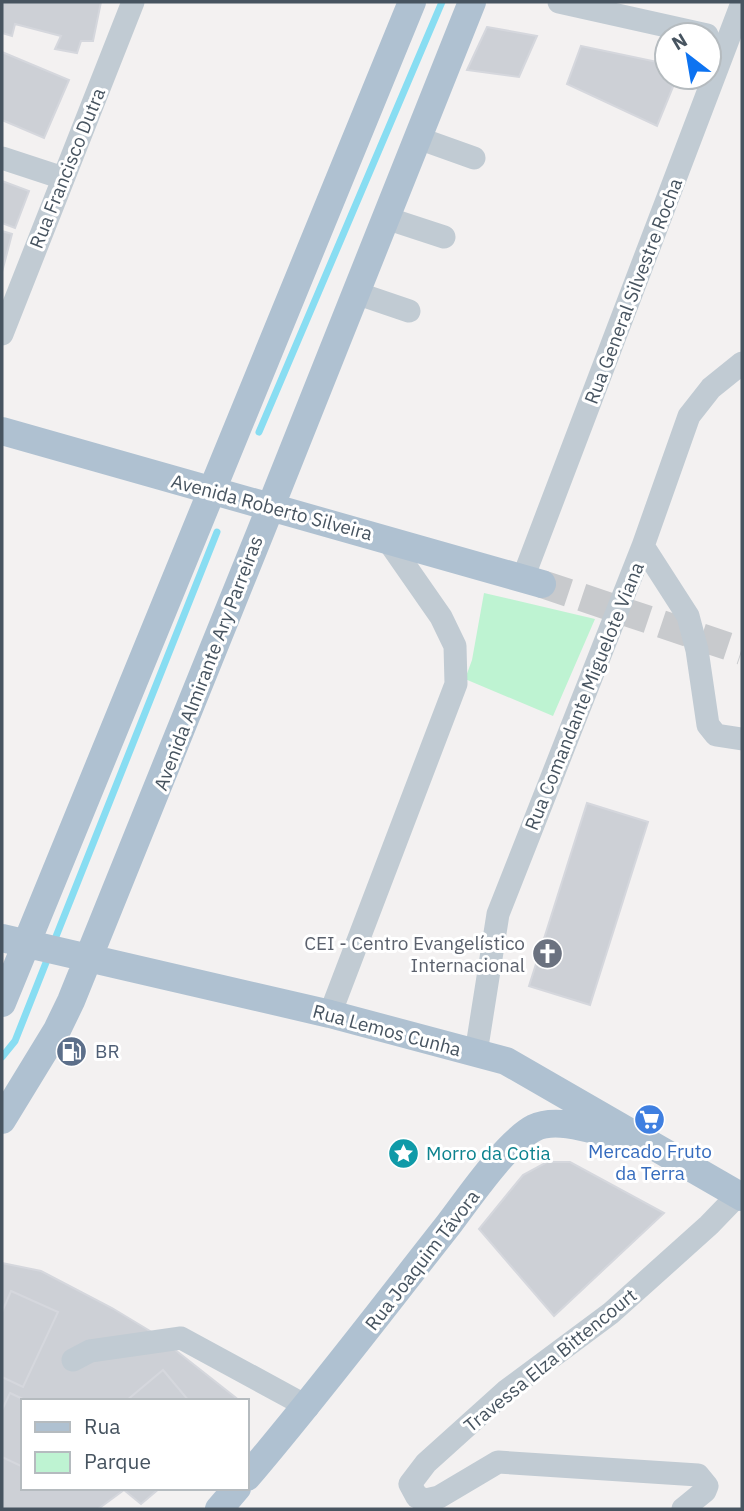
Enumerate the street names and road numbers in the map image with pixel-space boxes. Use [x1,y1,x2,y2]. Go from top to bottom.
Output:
street label: Rua Francisco Dutra [24,84,110,252]
street label: Rua General Silvestre Rocha [579,175,687,407]
street label: Avenida Roberto Silveira [169,469,375,545]
street label: Avenida Almirante Ary Parreiras [148,532,268,794]
street label: Rua Comandante Miguelote Viana [519,558,649,834]
street label: Rua Lemos Cunha [310,999,464,1061]
street label: Rua Joaquim Távora [360,1185,484,1335]
street label: Travessa Elza Bittencourt [459,1283,641,1437]

